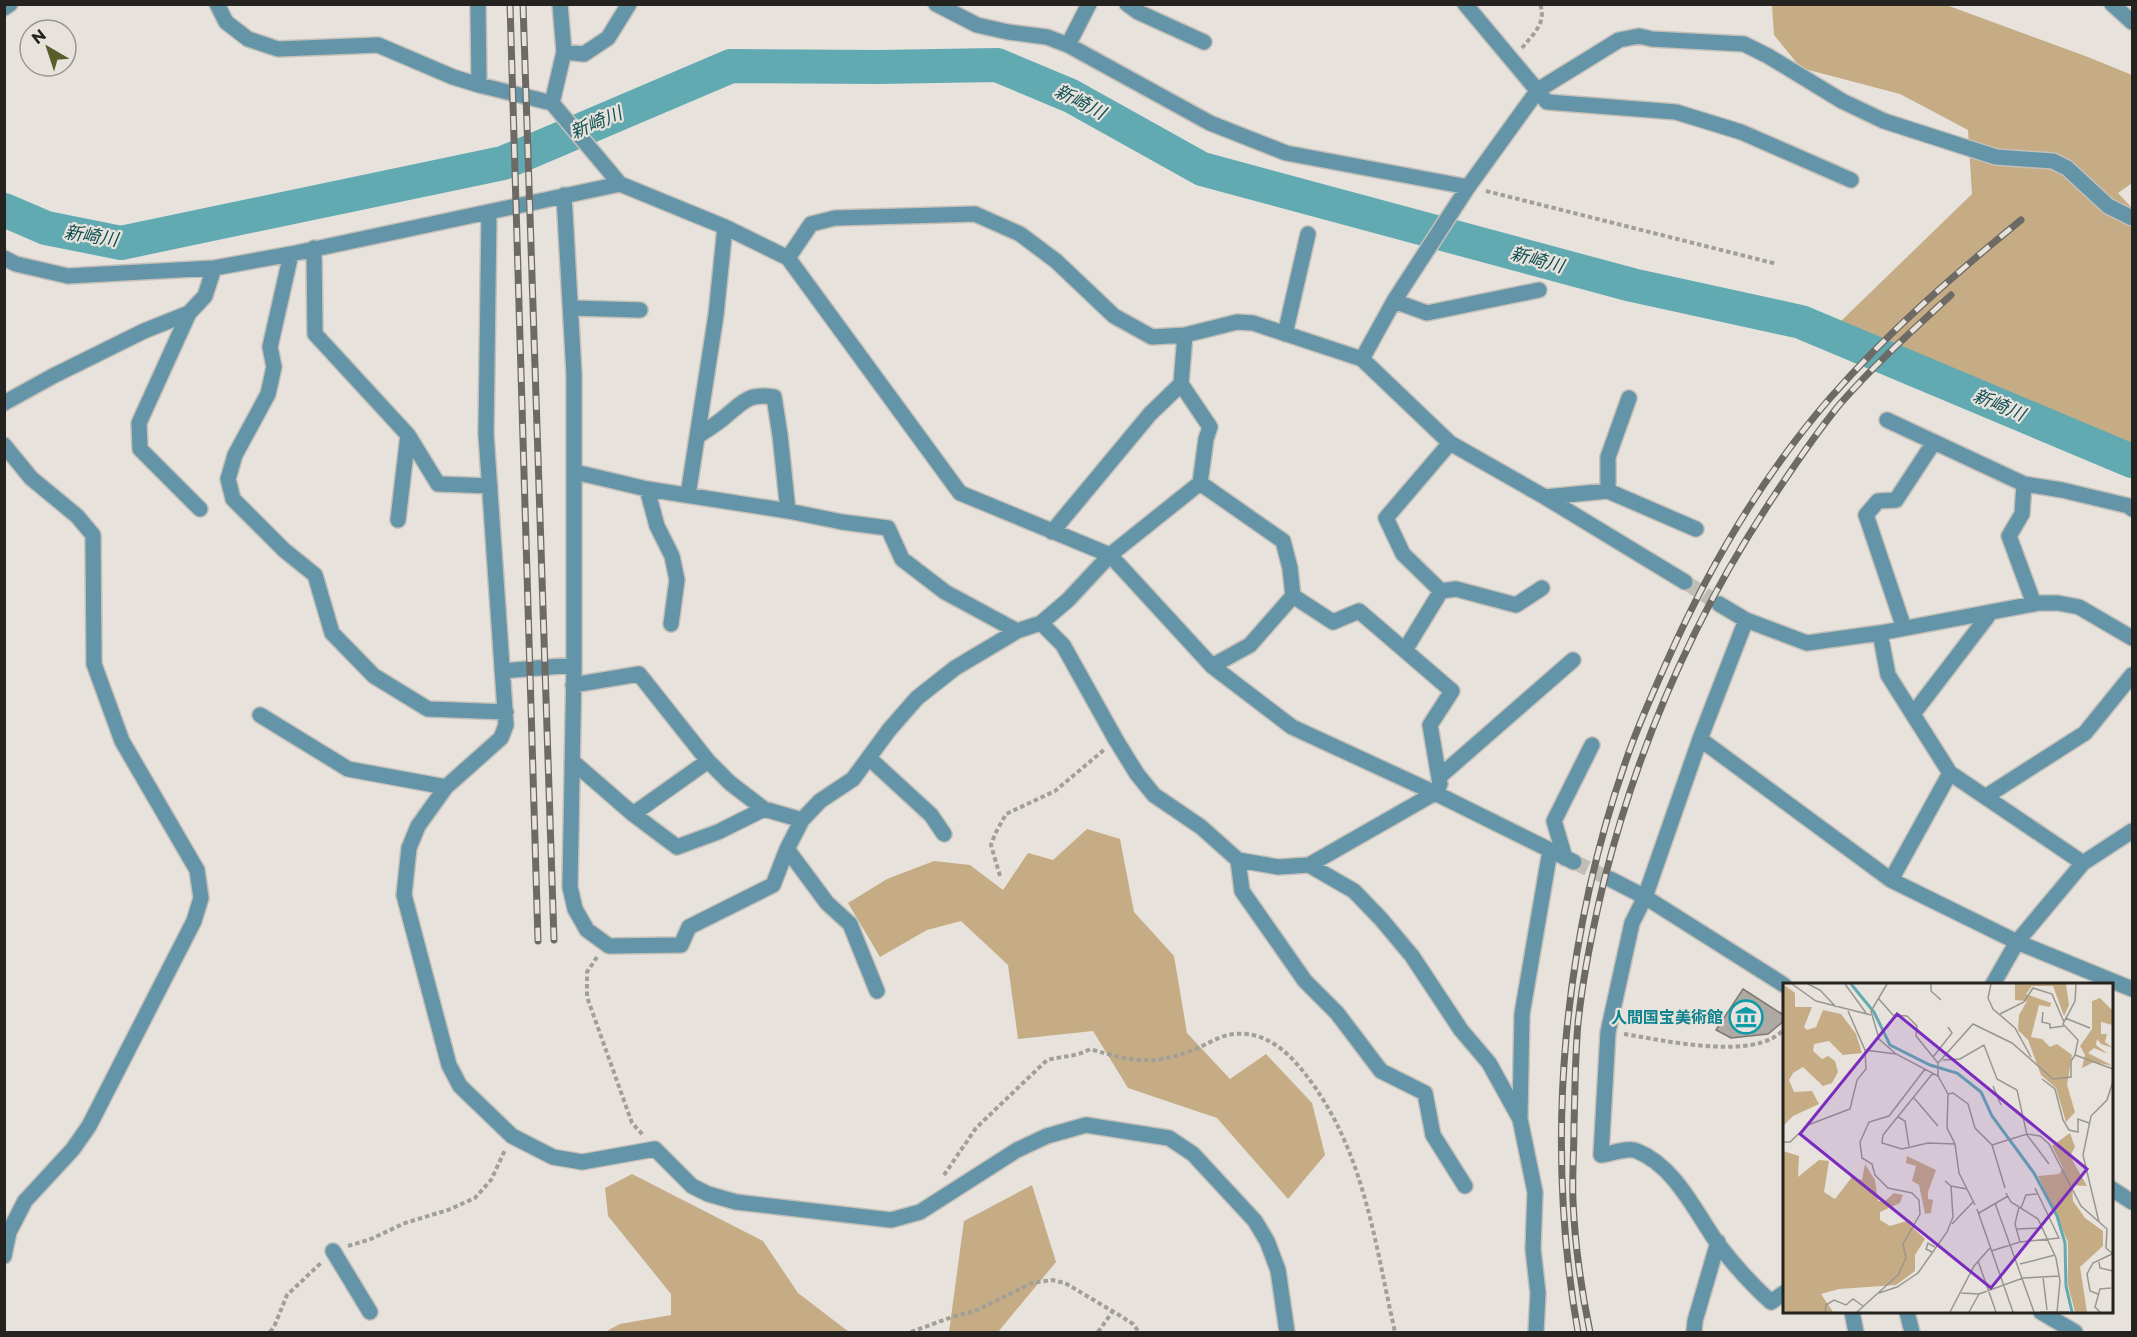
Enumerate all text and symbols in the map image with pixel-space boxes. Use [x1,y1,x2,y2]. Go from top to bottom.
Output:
north arrow [18,18,78,78]
text: N [28,25,50,48]
water label: 新崎川 [1051,80,1111,125]
water label: 新崎川 [567,102,627,144]
water label: 新崎川 [63,221,121,251]
water label: 新崎川 [1508,242,1568,278]
water label: 新崎川 [1970,384,2030,426]
inset map [1783,983,2113,1313]
museum icon: 人間国宝美術館 [1728,999,1764,1035]
place label: 人間国宝美術館 [1611,1008,1723,1027]

